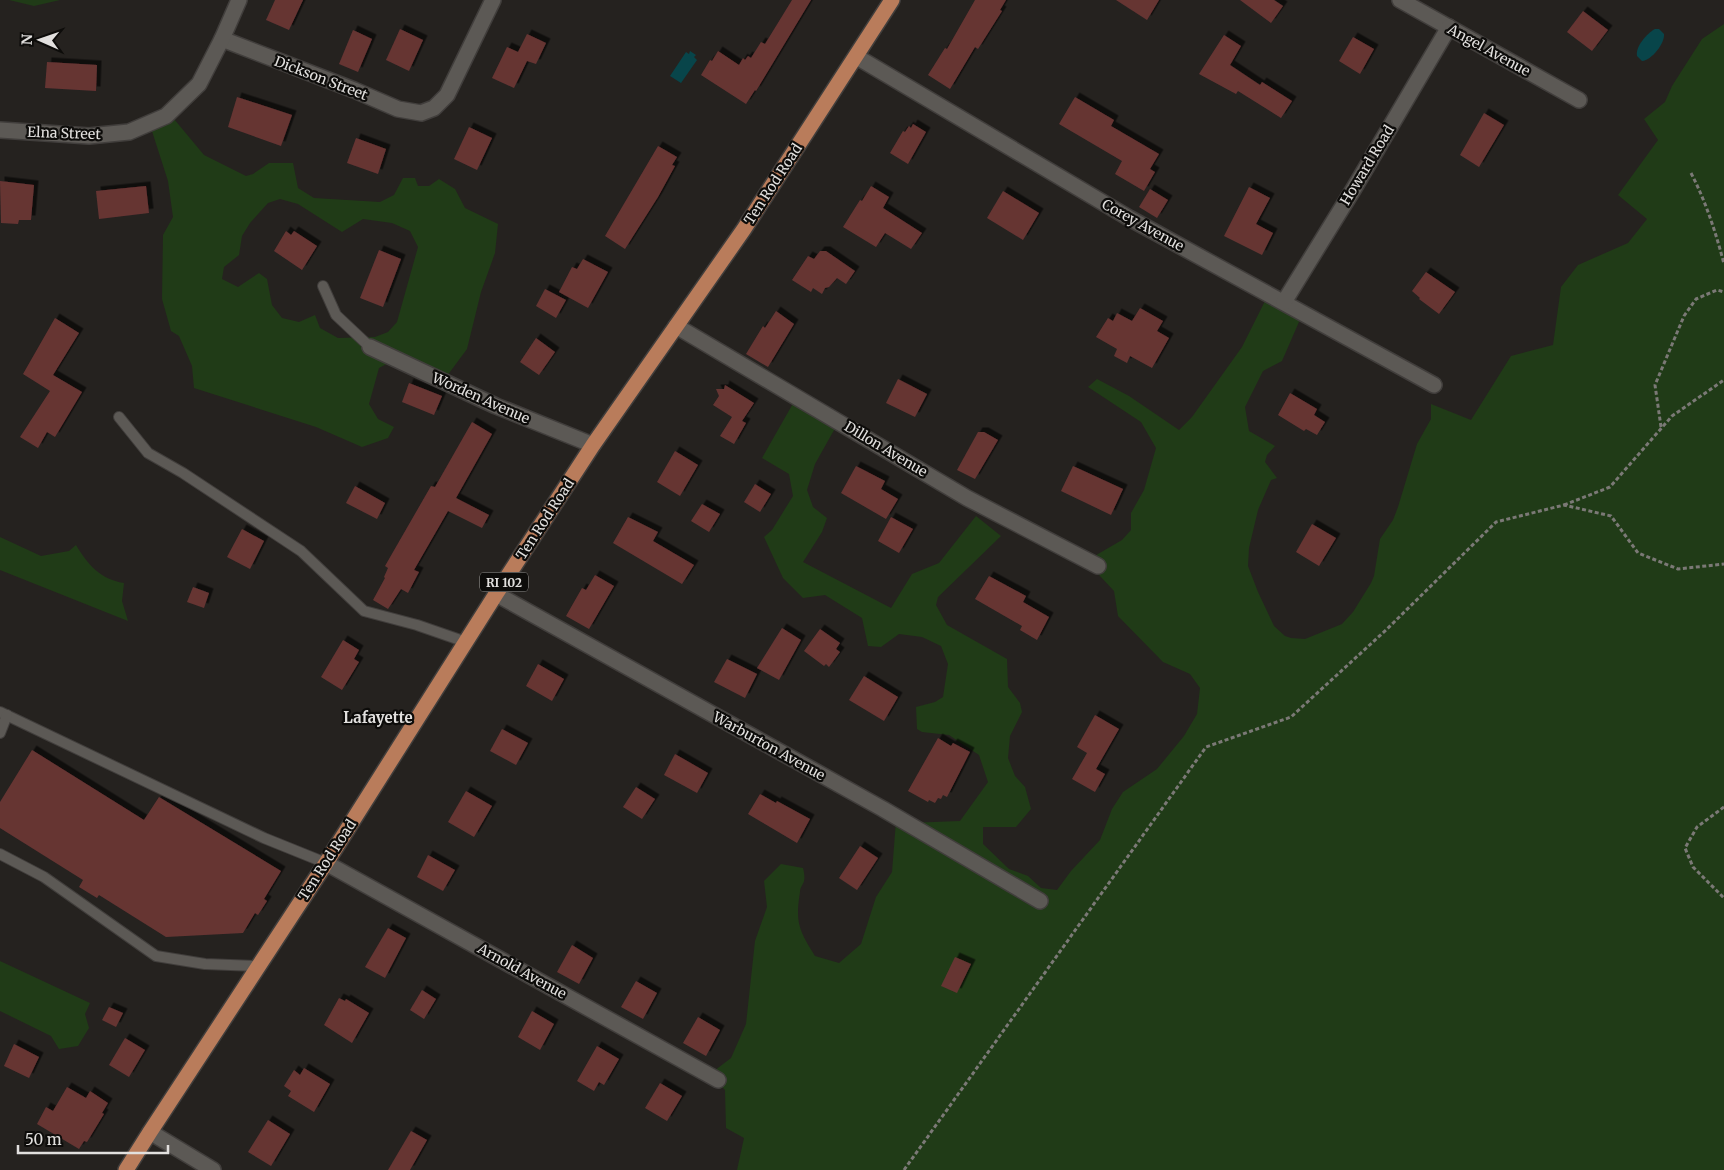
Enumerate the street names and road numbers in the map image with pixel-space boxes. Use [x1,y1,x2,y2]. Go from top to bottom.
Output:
street label: Angel Avenue [1444,19,1533,80]
street label: Dickson Street [272,52,371,104]
street label: Howard Road [1336,121,1398,208]
street label: Elna Street [27,123,102,143]
street label: Ten Rod Road [740,140,806,228]
street label: Corey Avenue [1099,195,1187,255]
street label: Worden Avenue [429,368,533,428]
street label: Dillon Avenue [841,417,931,481]
street label: Ten Rod Road [512,475,578,563]
road number: RI 102 [480,572,528,592]
street label: Warburton Avenue [709,707,828,784]
street label: Ten Rod Road [294,816,360,904]
street label: Arnold Avenue [474,939,570,1003]

